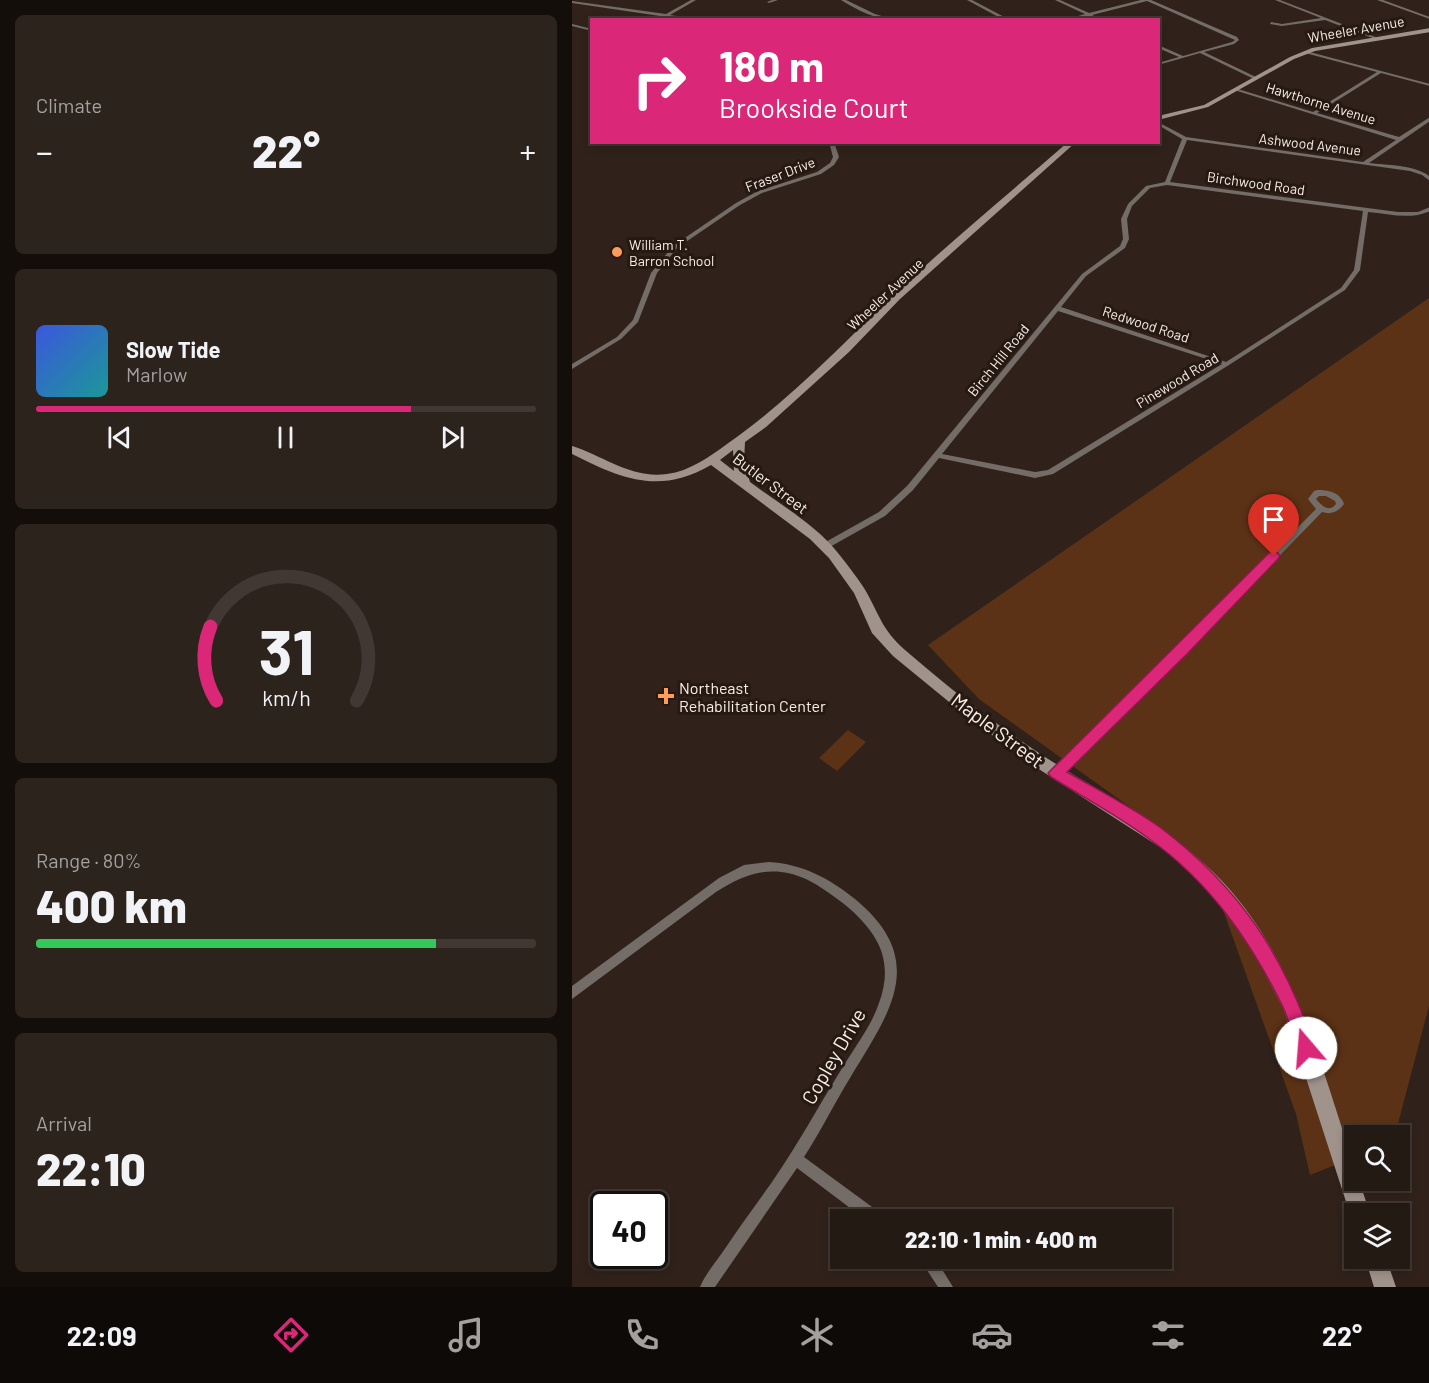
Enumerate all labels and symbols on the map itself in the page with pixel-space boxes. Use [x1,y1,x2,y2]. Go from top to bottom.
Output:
street label: Wheeler Avenue [1306,12,1406,46]
street label: Hawthorne Avenue [1264,78,1378,128]
street label: Ashwood Avenue [1258,129,1362,159]
street label: Fraser Drive [743,153,817,195]
street label: Birchwood Road [1206,168,1306,198]
place label: William T. Barron School [629,236,714,269]
marker: William T. Barron School [610,245,624,259]
street label: Wheeler Avenue [843,254,927,334]
street label: Redwood Road [1101,302,1191,346]
street label: Birch Hill Road [964,320,1032,400]
street label: Pinewood Road [1133,349,1221,411]
street label: Butler Street [730,449,812,517]
pin [1248,494,1299,556]
place label: Northeast Rehabilitation Center [679,678,826,715]
marker: Northeast Rehabilitation Center [657,687,675,705]
street label: Maple Street [947,687,1049,773]
street label: Copley Drive [796,1004,870,1108]
position arrow [1274,1016,1338,1080]
speed limit sign: 40 [590,1191,668,1269]

